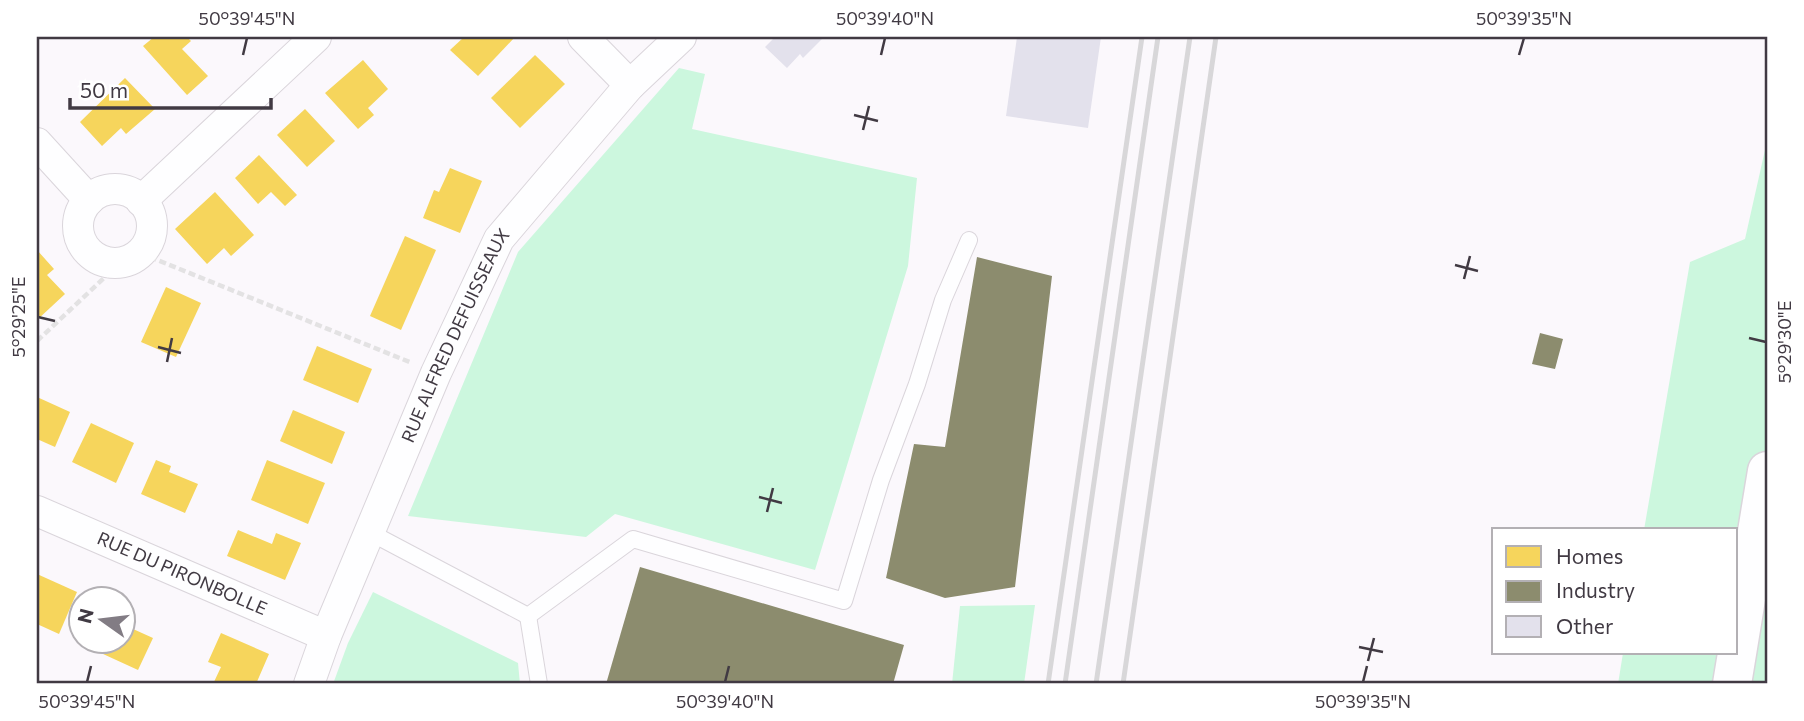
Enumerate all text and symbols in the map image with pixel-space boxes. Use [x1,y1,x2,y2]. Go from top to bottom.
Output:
text: 50°39'45"N [199,7,295,29]
text: 50°39'40"N [836,7,934,29]
text: 50°39'35"N [1476,7,1572,29]
scale bar [70,66,271,110]
text: 50 m [80,77,128,102]
street label: RUE ALFRED DEFUISSEAUX [396,223,513,446]
text: 5°29'25"E [7,276,29,358]
text: 5°29'30"E [1773,301,1795,383]
street label: RUE DU PIRONBOLLE [94,526,271,619]
legend [1492,528,1738,654]
text: Homes [1556,543,1623,568]
text: Industry [1556,577,1635,602]
north arrow [66,584,136,654]
text: N [72,606,98,625]
text: Other [1556,613,1613,638]
text: 50°39'45"N [39,690,135,712]
text: 50°39'40"N [676,690,774,712]
text: 50°39'35"N [1315,690,1411,712]

